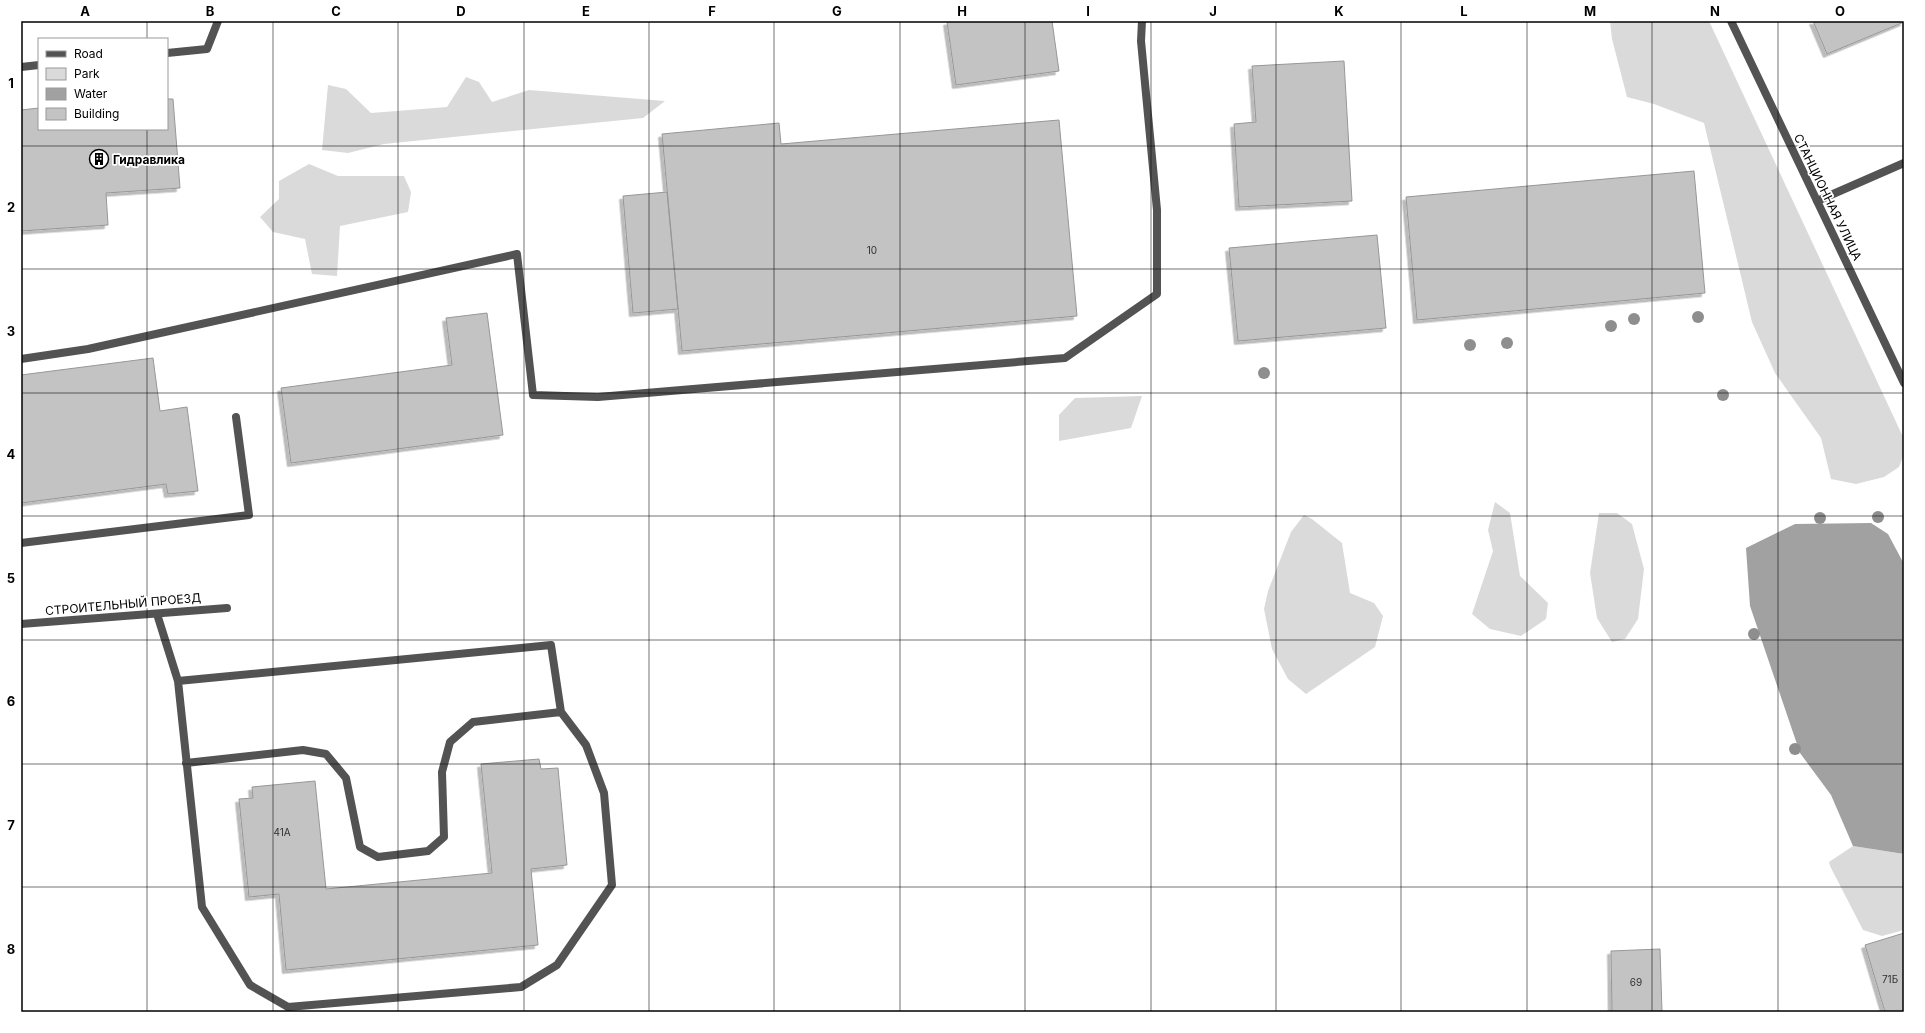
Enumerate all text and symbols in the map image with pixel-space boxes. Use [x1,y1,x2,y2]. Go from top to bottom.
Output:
text: A [80,3,90,19]
text: B [206,3,215,19]
text: C [331,3,341,19]
text: D [456,3,466,19]
text: E [582,3,590,19]
text: F [708,3,716,19]
text: G [832,3,842,19]
text: H [957,3,967,19]
text: I [1086,3,1090,19]
text: J [1209,3,1217,19]
text: K [1334,3,1344,19]
text: L [1460,3,1468,19]
text: M [1584,3,1596,19]
text: N [1710,3,1720,19]
text: O [1835,3,1845,19]
legend [38,38,168,130]
text: Road [74,46,103,61]
text: Park [74,66,100,81]
text: 1 [8,75,14,91]
text: Water [74,86,108,101]
text: Building [74,106,119,121]
street label: СТАНЦИОННАЯ УЛИЦА [1791,131,1865,263]
building icon: Гидравлика [88,148,110,170]
place label: Гидравлика [113,152,185,167]
text: 2 [7,199,15,215]
house number: 10 [867,244,877,256]
text: 3 [7,323,15,339]
text: 4 [7,446,16,462]
text: 5 [7,570,15,586]
street label: СТРОИТЕЛЬНЫЙ ПРОЕЗД [45,590,202,618]
text: 6 [7,693,15,709]
text: 7 [7,817,15,833]
house number: 41А [273,826,291,838]
text: 8 [7,941,15,957]
house number: 71Б [1882,973,1898,985]
house number: 69 [1630,976,1642,988]

